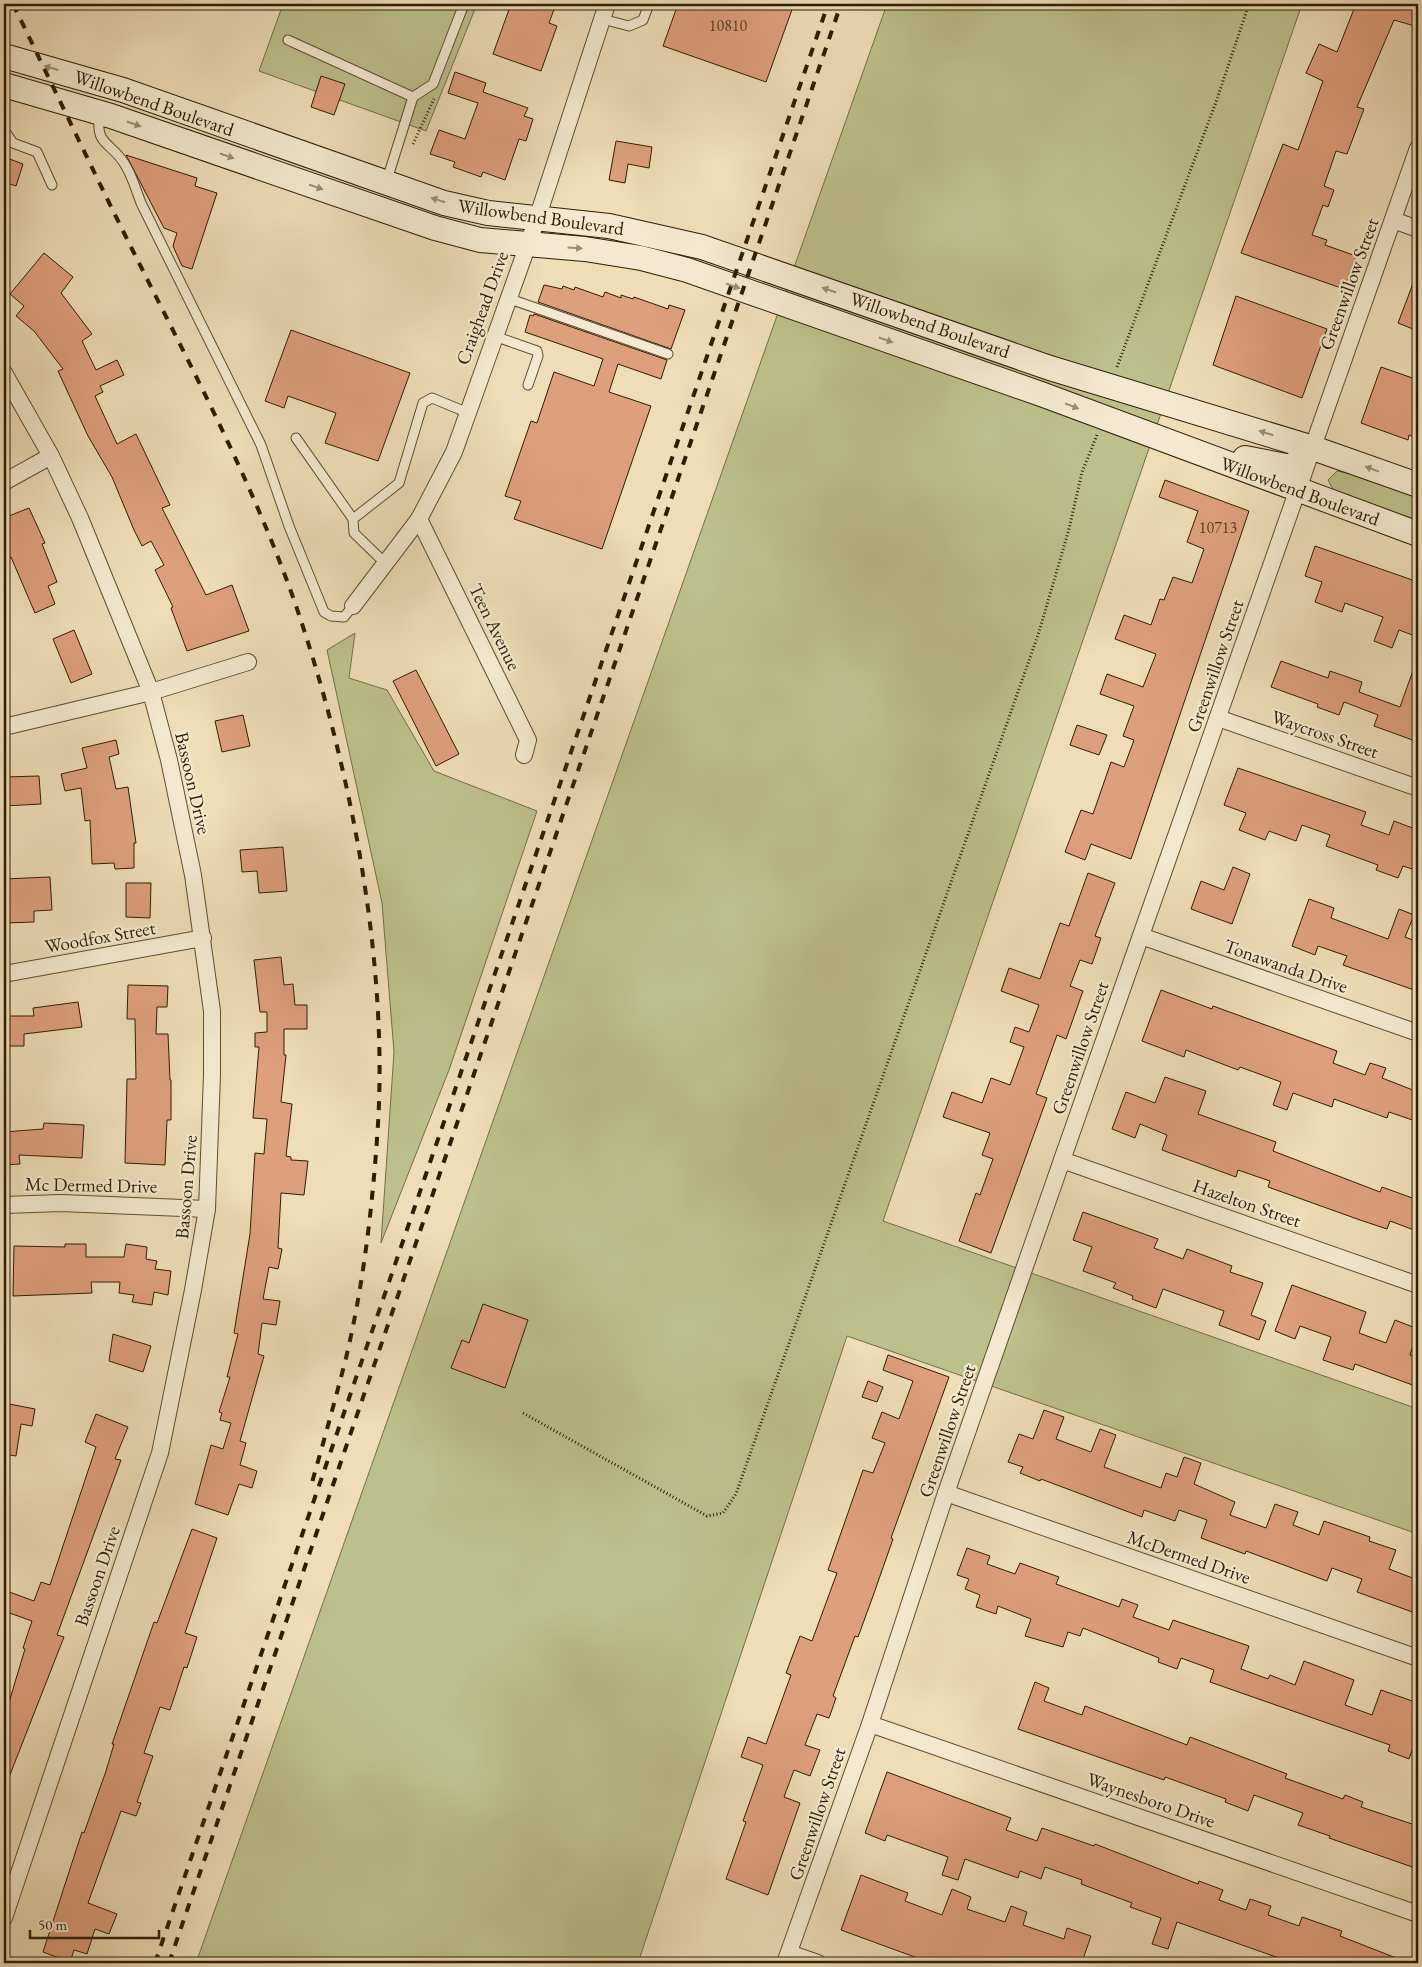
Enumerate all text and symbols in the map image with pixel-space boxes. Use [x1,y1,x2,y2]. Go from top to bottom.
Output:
house number: 10810 [709,15,748,36]
one-way arrow [43,64,58,72]
street label: Willowbend Boulevard [71,64,238,142]
one-way arrow [127,121,142,129]
one-way arrow [220,153,235,161]
one-way arrow [309,183,324,191]
street label: Willowbend Boulevard [456,193,626,241]
one-way arrow [430,196,445,203]
street label: Greenwillow Street [1314,214,1385,354]
one-way arrow [567,245,583,253]
street label: Craighead Drive [450,248,514,368]
one-way arrow [725,283,740,290]
one-way arrow [821,286,836,294]
street label: Willowbend Boulevard [847,286,1014,364]
one-way arrow [879,336,894,344]
one-way arrow [1065,402,1080,410]
one-way arrow [1258,429,1273,437]
street label: Willowbend Boulevard [1217,451,1383,532]
one-way arrow [1365,465,1380,472]
house number: 10713 [1199,517,1238,538]
street label: Teen Avenue [463,579,527,675]
street label: Greenwillow Street [1181,596,1249,736]
street label: Waycross Street [1268,704,1382,764]
street label: Bassoon Drive [169,729,217,837]
street label: Woodfox Street [43,915,157,959]
street label: Tonawanda Drive [1221,933,1351,999]
street label: Greenwillow Street [1046,978,1114,1118]
street label: Bassoon Drive [169,1134,203,1240]
street label: Mc Dermed Drive [25,1171,157,1199]
street label: Hazelton Street [1190,1173,1304,1233]
street label: Greenwillow Street [913,1361,981,1501]
street label: Bassoon Drive [68,1523,126,1629]
street label: McDermed Drive [1124,1524,1254,1590]
street label: Greenwillow Street [783,1744,851,1884]
street label: Waynesboro Drive [1084,1766,1218,1834]
scale bar [30,1907,159,1939]
text: 50 m [38,1915,67,1934]

